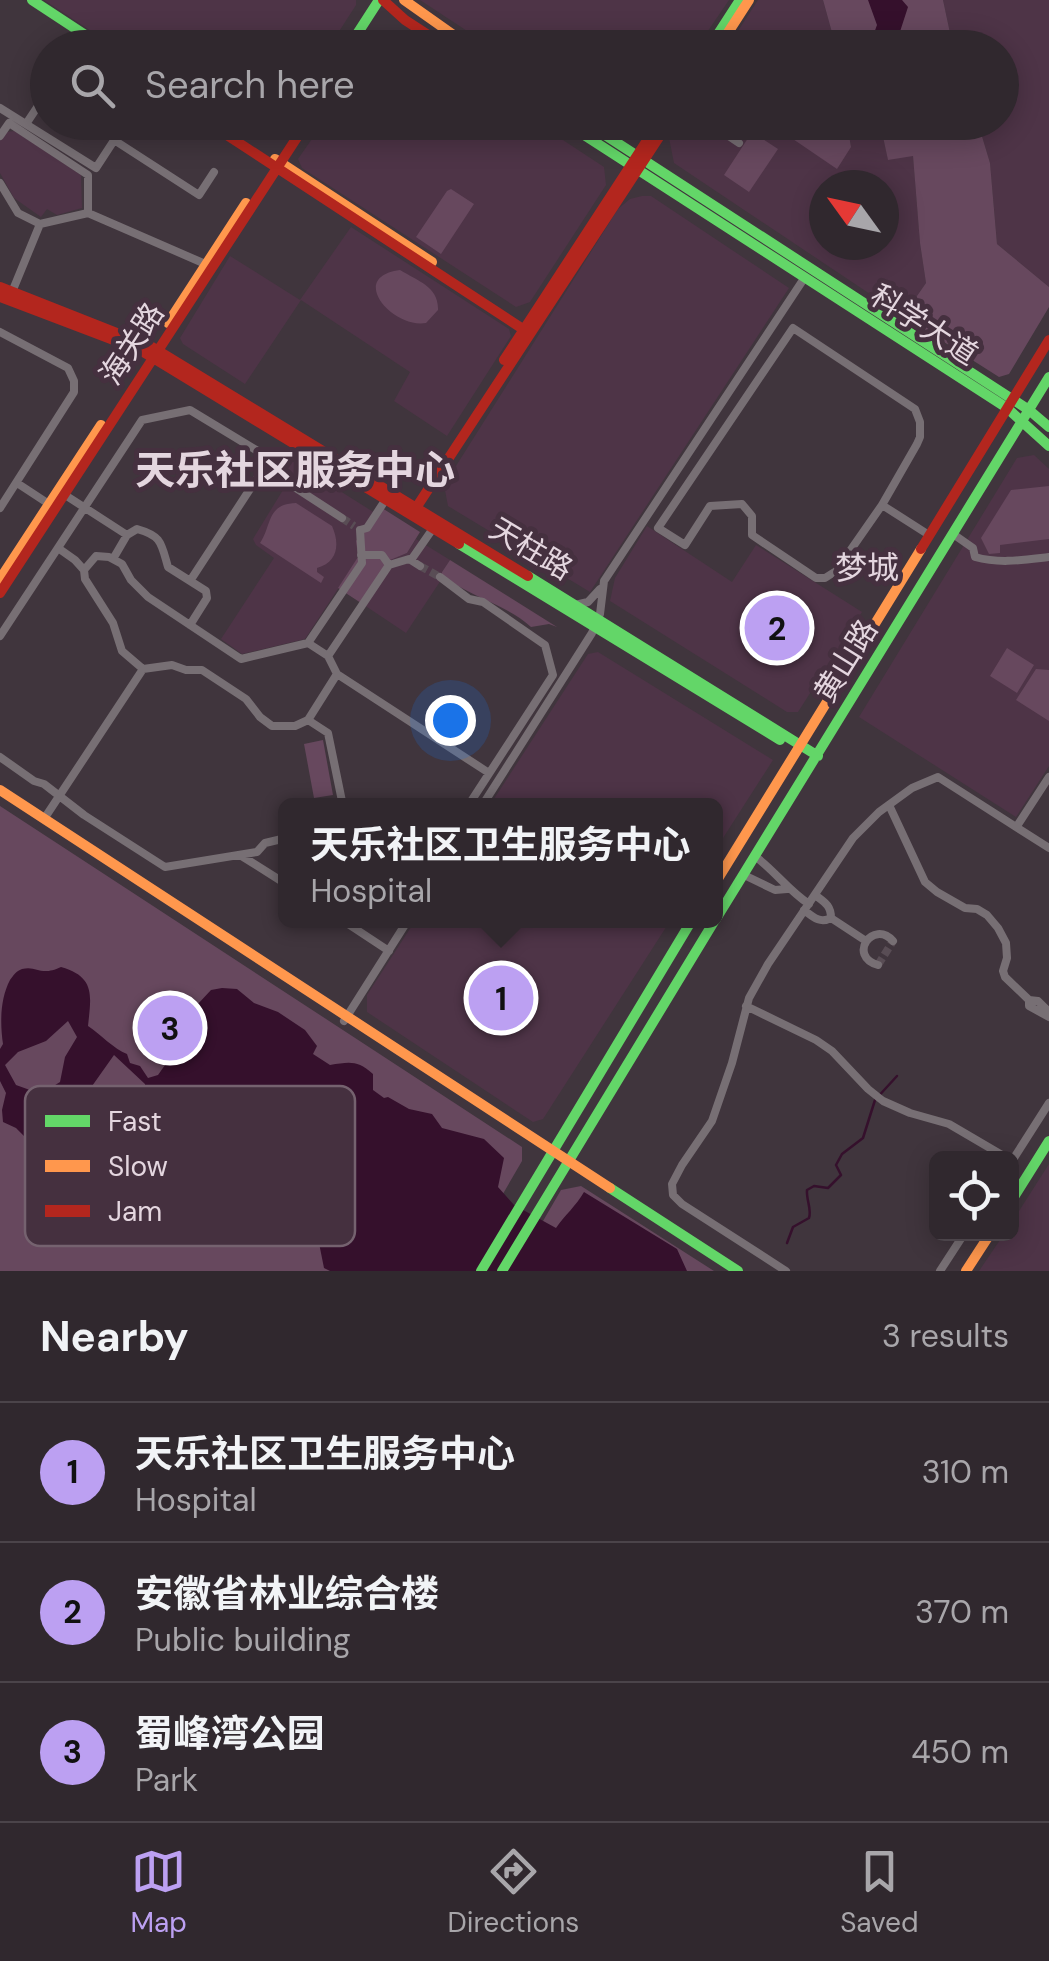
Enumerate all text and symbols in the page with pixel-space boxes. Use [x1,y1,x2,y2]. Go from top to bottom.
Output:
search box [30,30,1019,140]
icon: search [65,58,120,113]
text: Search here [145,60,355,110]
north arrow [809,170,899,260]
street label: 科学大道 [863,276,985,374]
street label: 海关路 [91,295,172,392]
district label: 天乐社区服务中心 [135,444,455,496]
street label: 天柱路 [483,509,580,588]
district label: 梦城 [835,547,899,589]
pin: 2 [744,590,810,666]
street label: 黄山路 [805,612,886,709]
your location [425,695,476,746]
popup [278,798,723,928]
text: 天乐社区卫生服务中心 [310,820,691,870]
text: Hospital [310,870,432,912]
pin: 1 [468,960,534,1036]
pin: 3 [138,990,202,1066]
legend [25,1086,355,1246]
text: Fast [108,1103,162,1140]
text: Slow [108,1148,168,1185]
map controls [929,1151,1019,1241]
button: locate [929,1151,1019,1241]
text: Jam [108,1193,162,1230]
text: Nearby [40,1309,189,1364]
text: 3 results [882,1315,1009,1357]
text: 天乐社区卫生服务中心 [135,1429,515,1479]
text: 1 [67,1451,78,1493]
text: 310 m [922,1451,1009,1493]
text: Hospital [135,1479,257,1521]
text: 安徽省林业综合楼 [135,1569,439,1619]
text: 2 [63,1591,82,1633]
text: 370 m [915,1591,1009,1633]
text: Public building [135,1619,351,1661]
text: 蜀峰湾公园 [135,1709,325,1759]
text: 3 [63,1731,82,1773]
text: 450 m [911,1731,1009,1773]
text: Park [135,1759,198,1801]
tab: Map [130,1844,187,1941]
tab: Directions [448,1844,579,1941]
tab: Saved [840,1844,919,1941]

